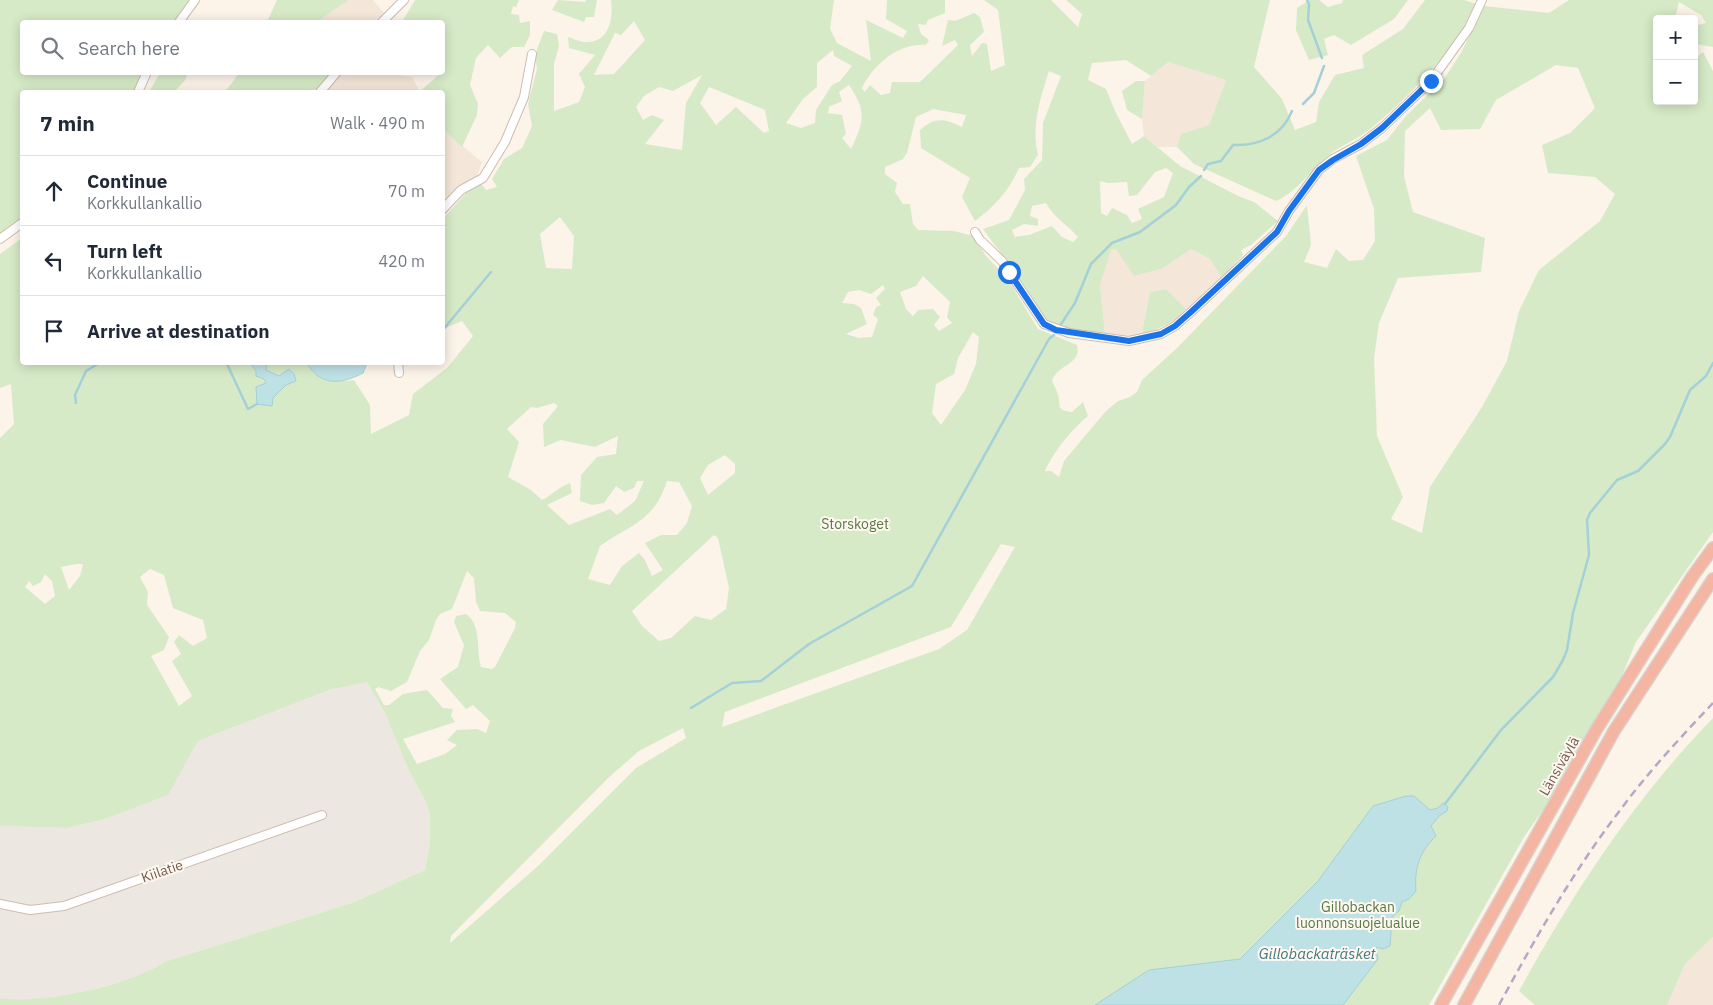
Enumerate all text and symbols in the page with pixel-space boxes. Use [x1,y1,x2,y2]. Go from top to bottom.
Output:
map controls [1653,15,1698,105]
button: + [1653,15,1698,60]
search box [20,20,445,75]
icon: search [38,34,66,62]
text: Search here [78,36,180,60]
button: − [1653,60,1698,105]
route end [1420,70,1443,93]
text: 7 min [40,109,95,137]
text: Walk · 490 m [330,113,425,133]
text: Continue [87,169,167,193]
icon: ahead [40,177,68,205]
text: 70 m [388,181,425,201]
text: Korkkullankallio [87,193,202,213]
text: Turn left [87,239,163,263]
icon: left [40,247,68,275]
text: 420 m [378,251,425,271]
route start [998,261,1021,284]
text: Korkkullankallio [87,263,202,283]
icon: arrive [40,317,68,345]
text: Arrive at destination [87,319,270,343]
park label: Storskoget [821,515,889,533]
street label: Länsiväylä [1535,733,1583,799]
street label: Kiilatie [139,855,186,887]
park label: Gillobackan luonnonsuojelualue [1296,898,1420,932]
water label: Gillobackaträsket [1259,944,1377,963]

